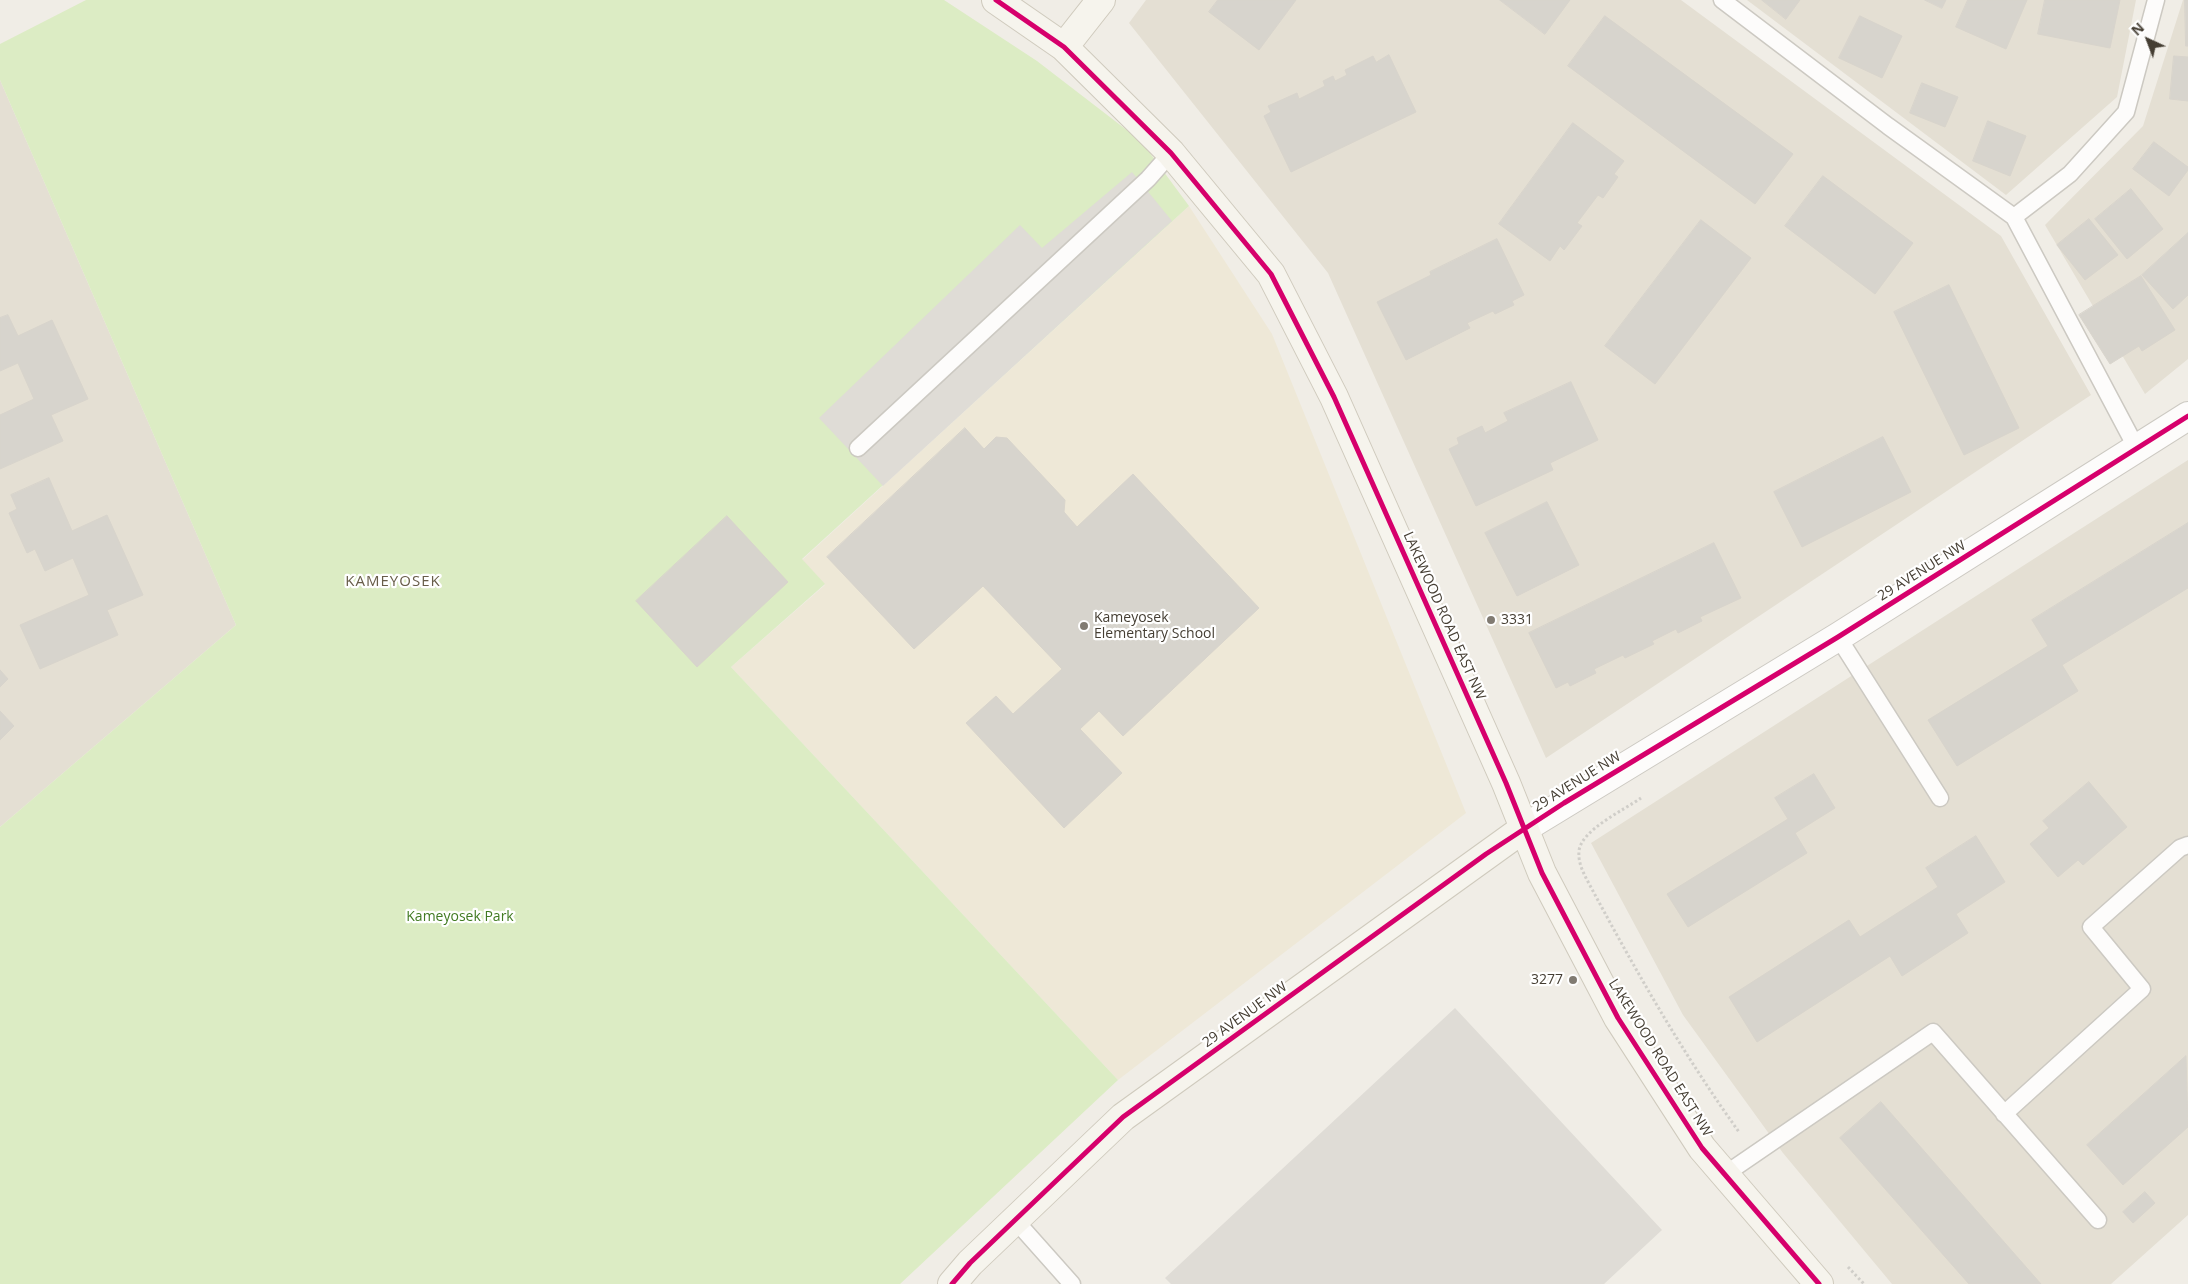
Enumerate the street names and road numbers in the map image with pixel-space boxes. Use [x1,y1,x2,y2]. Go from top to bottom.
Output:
street label: LAKEWOOD ROAD EAST NW [1399,529,1489,703]
street label: 29 AVENUE NW [1875,537,1969,605]
street label: 29 AVENUE NW [1530,748,1624,816]
street label: LAKEWOOD ROAD EAST NW [1605,976,1715,1140]
street label: 29 AVENUE NW [1200,979,1290,1051]

